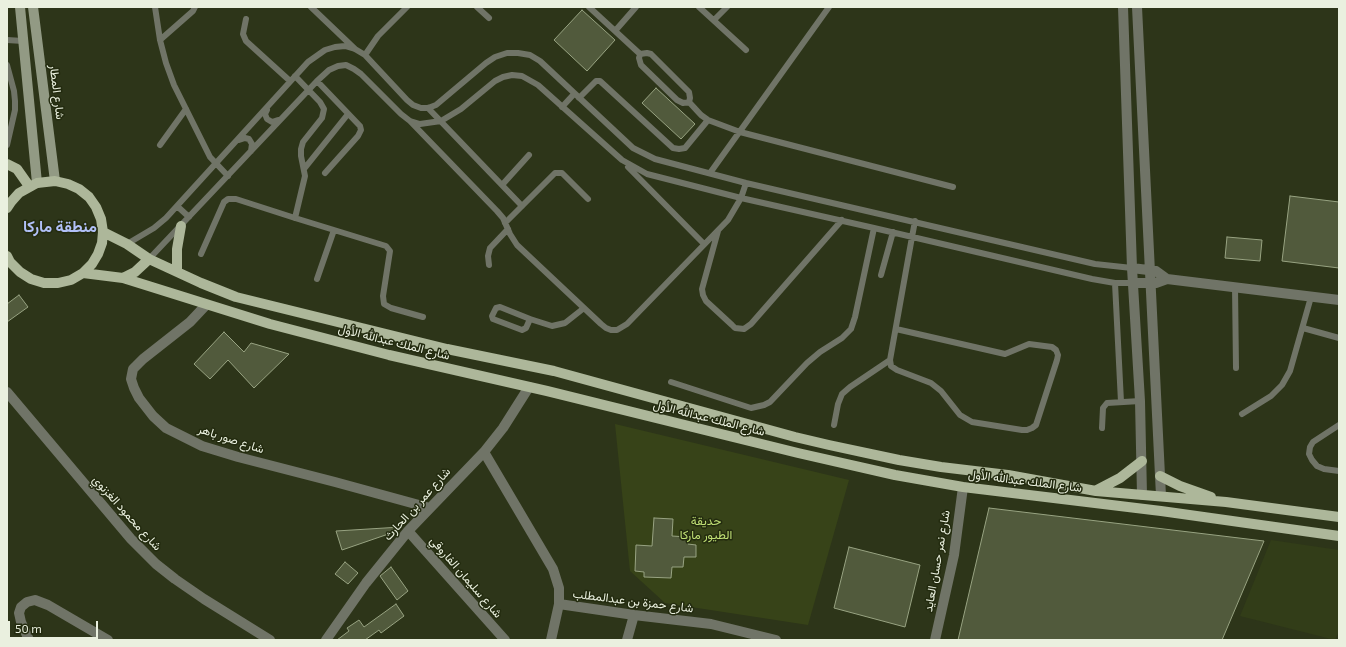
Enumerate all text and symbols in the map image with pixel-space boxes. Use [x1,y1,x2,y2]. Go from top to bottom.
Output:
street label: شارع المطار [46,64,68,120]
district label: منطقة ماركا [23,217,97,237]
street label: شارع الملك عبدالله الأول [337,321,451,363]
street label: شارع الملك عبدالله الأول [652,397,766,439]
street label: شارع صور باهر [196,422,266,456]
street label: شارع عمر بن الحارث [380,464,454,544]
street label: شارع الملك عبدالله الأول [967,467,1083,495]
street label: شارع محمود الغزنوي [89,472,165,554]
street label: شارع نمر حسان العايد [921,509,953,613]
park label: حديقة الطيور ماركا [680,514,732,542]
street label: شارع سليمان الفاروقي [427,533,505,621]
street label: شارع حمزة بن عبدالمطلب [572,586,694,616]
scale bar [10,613,100,639]
text: 50 m [15,621,42,635]

